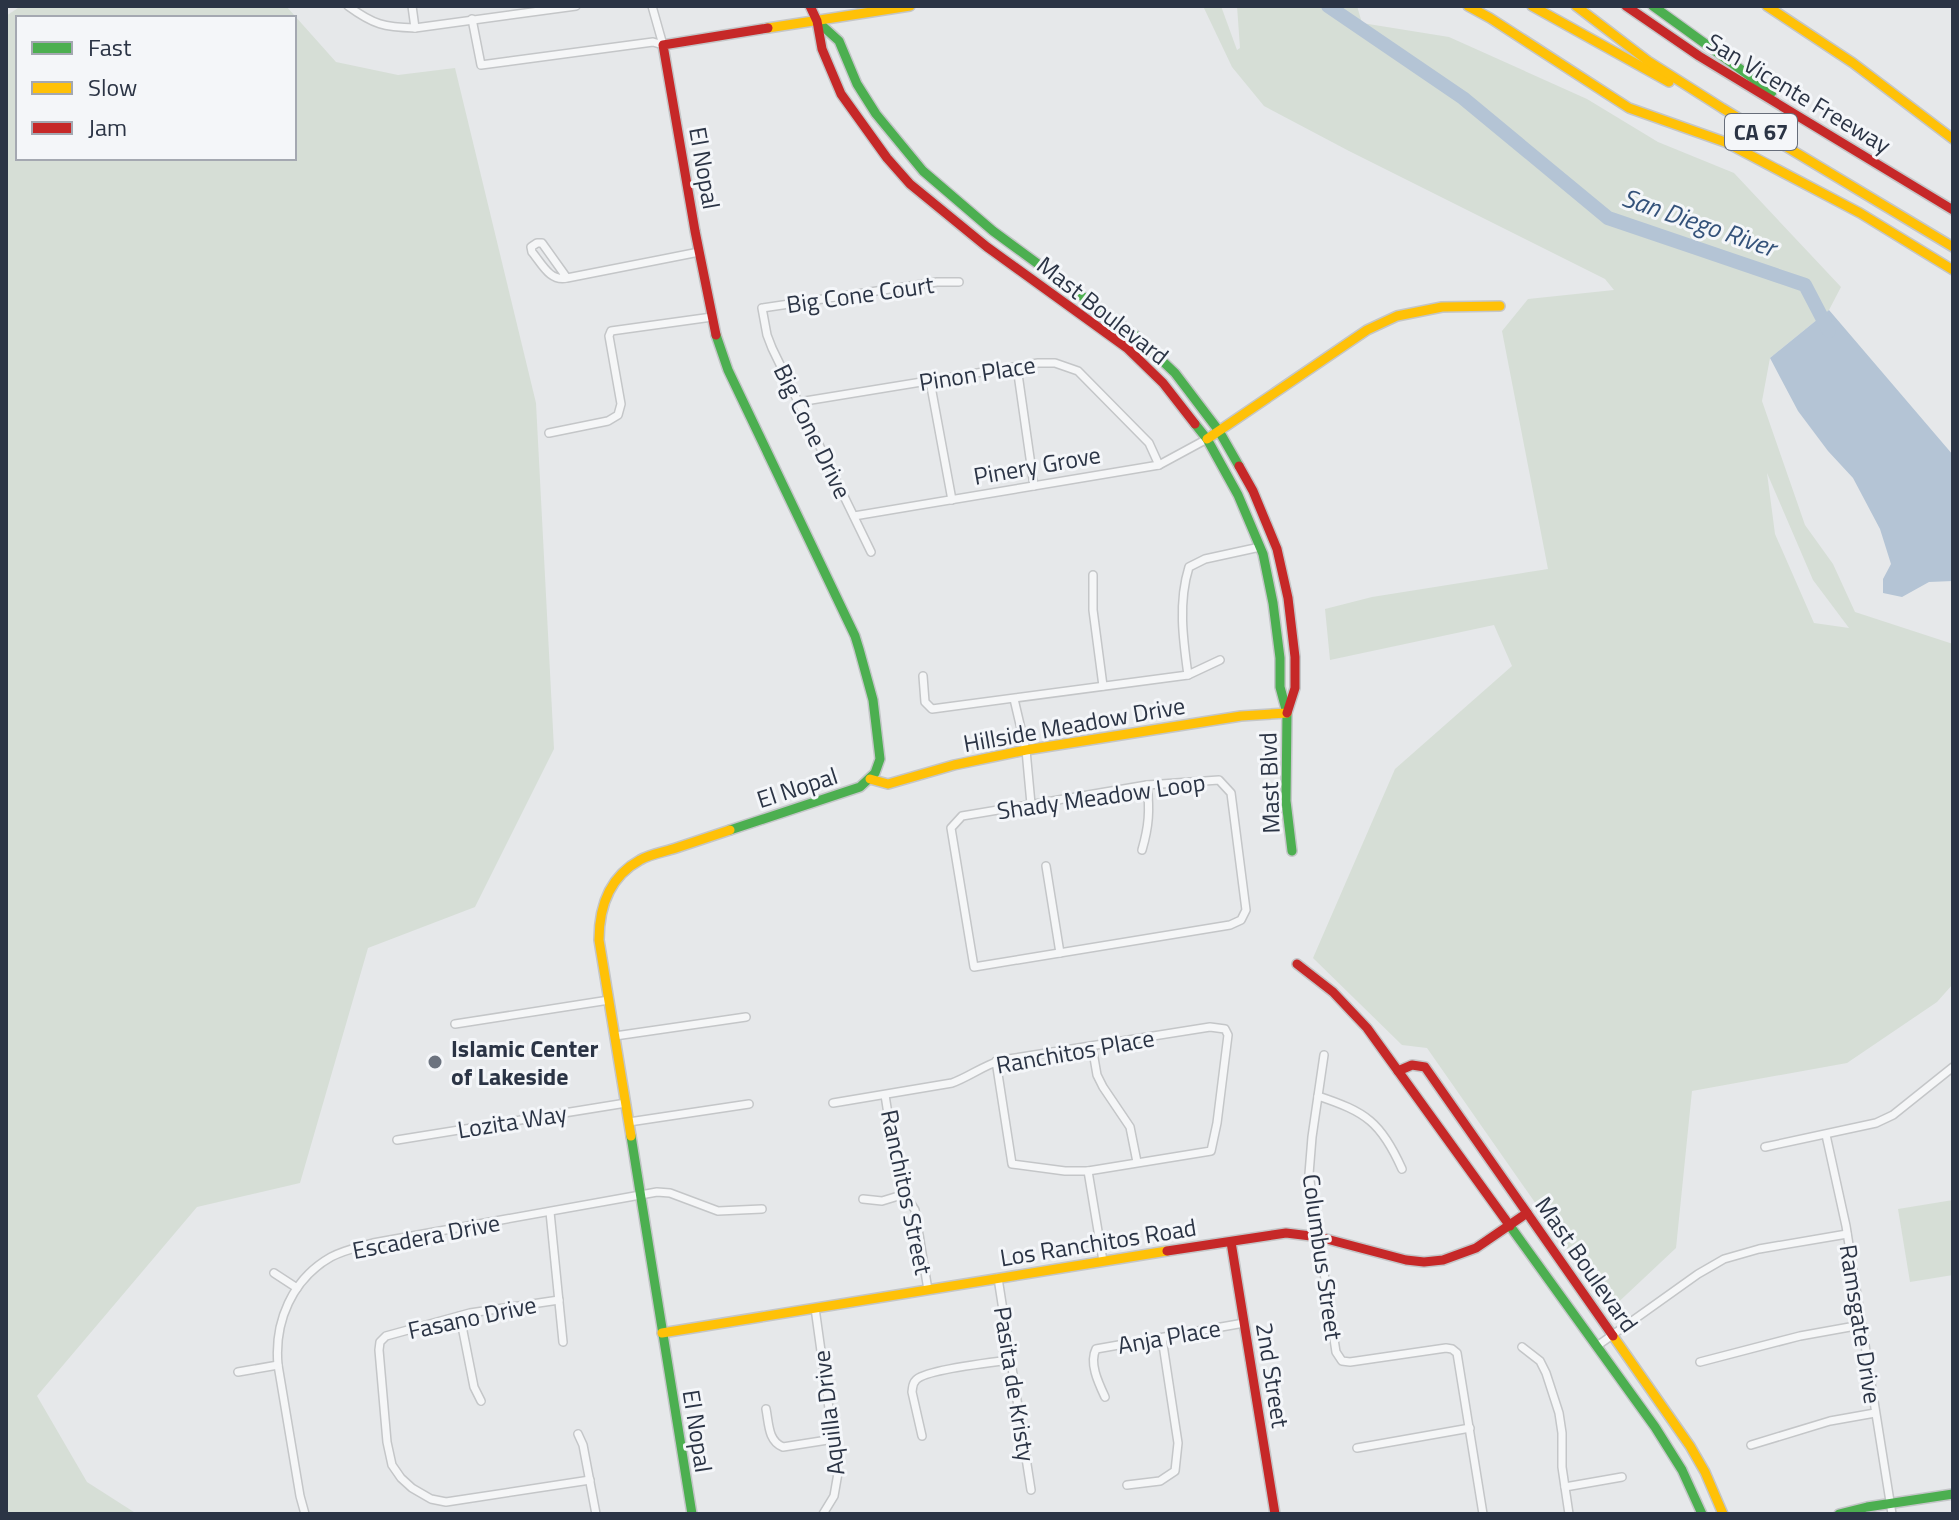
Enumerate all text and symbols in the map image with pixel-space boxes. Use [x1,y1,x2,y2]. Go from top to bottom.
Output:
legend [16,16,296,160]
street label: San Vicente Freeway [1700,24,1898,163]
text: Fast [88,29,132,65]
text: Slow [88,69,137,105]
text: Jam [88,109,127,145]
road number: CA 67 [1725,114,1797,150]
street label: El Nopal [680,124,730,212]
water label: San Diego River [1617,177,1784,267]
street label: Mast Boulevard [1029,247,1177,373]
street label: Big Cone Court [784,266,937,322]
street label: Pinon Place [916,346,1038,400]
street label: Big Cone Drive [765,358,861,504]
street label: Pinery Grove [971,436,1103,494]
street label: Hillside Meadow Drive [960,687,1188,761]
street label: Mast Blvd [1249,732,1289,834]
street label: El Nopal [752,757,842,817]
street label: Shady Meadow Loop [995,764,1207,828]
street label: Ranchitos Place [993,1019,1157,1083]
place label: Islamic Center of Lakeside [451,1030,599,1094]
marker: Islamic Center of Lakeside [426,1053,444,1071]
street label: Lozita Way [455,1095,570,1147]
street label: Ranchitos Street [872,1106,942,1278]
street label: Columbus Street [1294,1172,1353,1343]
street label: Mast Boulevard [1527,1189,1647,1339]
street label: Escadera Drive [349,1204,503,1268]
street label: Los Ranchitos Road [997,1209,1199,1275]
street label: Ramsgate Drive [1831,1242,1891,1406]
street label: Fasano Drive [404,1286,540,1348]
street label: Pasita de Kristy [985,1304,1045,1465]
street label: Anja Place [1115,1309,1223,1363]
street label: 2nd Street [1247,1320,1299,1431]
street label: Aquilla Drive [802,1348,854,1478]
street label: El Nopal [674,1387,722,1475]

